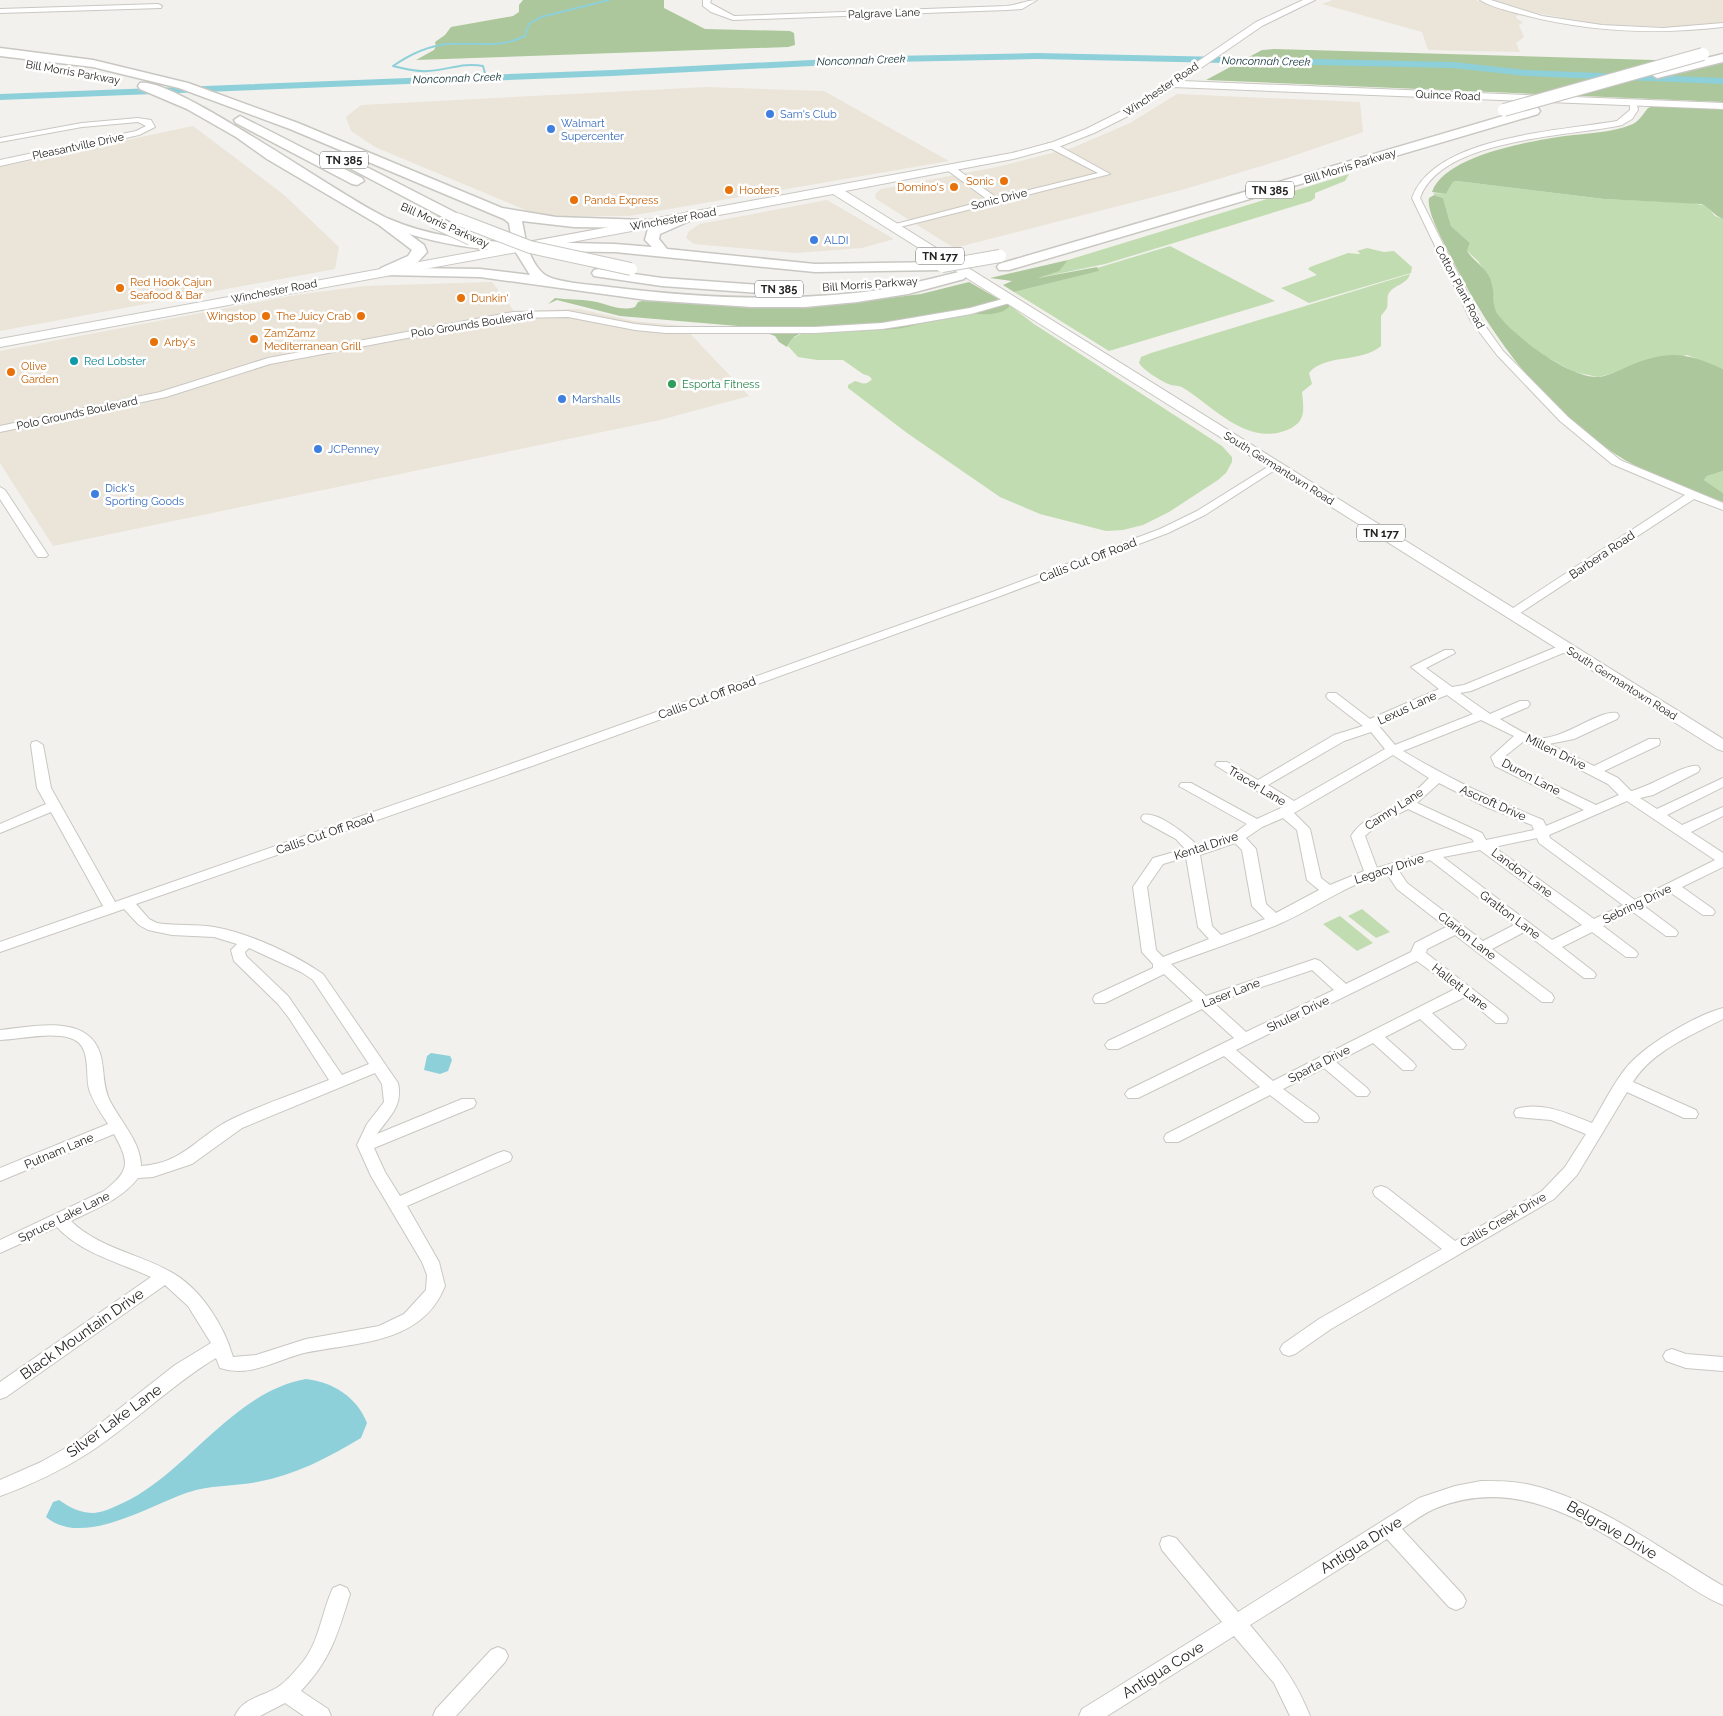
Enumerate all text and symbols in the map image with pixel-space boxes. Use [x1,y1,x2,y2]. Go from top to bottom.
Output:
street label: Palgrave Lane [848,6,921,21]
water label: Nonconnah Creek [816,52,906,69]
water label: Nonconnah Creek [1221,54,1311,69]
street label: Bill Morris Parkway [25,58,121,87]
street label: Winchester Road [1121,60,1201,119]
water label: Nonconnah Creek [412,70,502,87]
street label: Quince Road [1415,88,1481,103]
marker: Sam's Club [764,108,776,120]
place label: Sam's Club [780,108,837,121]
place label: Walmart Supercenter [561,117,624,143]
marker: Walmart Supercenter [545,123,557,135]
street label: Pleasantville Drive [31,130,126,163]
street label: Bill Morris Parkway [1303,146,1398,187]
road number: TN 385 [320,152,368,168]
place label: Sonic [966,175,994,188]
marker: Sonic [998,175,1010,187]
place label: Domino's [897,181,944,194]
marker: Domino's [948,181,960,193]
road number: TN 385 [1246,182,1294,198]
marker: Hooters [723,184,735,196]
place label: Hooters [739,184,779,197]
street label: Sonic Drive [970,186,1029,213]
marker: Panda Express [568,194,580,206]
place label: Panda Express [584,194,659,207]
street label: Bill Morris Parkway [398,200,491,251]
street label: Winchester Road [629,205,717,233]
marker: ALDI [808,234,820,246]
place label: ALDI [824,234,848,247]
street label: Cotton Plant Road [1432,244,1487,331]
road number: TN 177 [916,248,964,264]
street label: Bill Morris Parkway [822,275,918,294]
place label: Red Hook Cajun Seafood & Bar [130,276,212,302]
street label: Winchester Road [230,277,318,306]
road number: TN 385 [755,280,803,298]
marker: Red Hook Cajun Seafood & Bar [114,282,126,294]
marker: Dunkin' [455,292,467,304]
place label: Dunkin' [471,292,509,305]
street label: Polo Grounds Boulevard [410,308,534,341]
place label: Wingstop [207,310,256,323]
marker: Wingstop [260,310,272,322]
place label: The Juicy Crab [276,310,351,323]
marker: The Juicy Crab [355,310,367,322]
place label: ZamZamz Mediterranean Grill [264,327,361,353]
marker: ZamZamz Mediterranean Grill [248,333,260,345]
marker: Arby's [148,336,160,348]
place label: Arby's [164,336,195,349]
marker: Red Lobster [68,355,80,367]
place label: Red Lobster [84,355,146,368]
place label: Olive Garden [21,360,58,386]
marker: Olive Garden [5,366,17,378]
marker: Esporta Fitness [666,378,678,390]
place label: Esporta Fitness [682,378,760,391]
marker: Marshalls [556,393,568,405]
place label: Marshalls [572,393,620,406]
street label: Polo Grounds Boulevard [15,394,139,433]
street label: South Germantown Road [1221,429,1336,508]
marker: JCPenney [312,443,324,455]
place label: JCPenney [328,443,379,456]
place label: Dick's Sporting Goods [105,482,184,508]
marker: Dick's Sporting Goods [89,488,101,500]
road number: TN 177 [1357,524,1405,542]
street label: Barbera Road [1567,528,1637,582]
street label: Callis Cut Off Road [1038,535,1138,585]
street label: South Germantown Road [1564,644,1679,723]
street label: Callis Cut Off Road [656,674,758,722]
street label: Lexus Lane [1375,688,1439,728]
street label: Millen Drive [1524,731,1588,773]
street label: Duron Lane [1499,756,1563,798]
street label: Tracer Lane [1225,763,1289,809]
street label: Ascroft Drive [1458,782,1528,824]
street label: Camry Lane [1362,785,1426,833]
street label: Callis Cut Off Road [274,811,376,857]
street label: Kental Drive [1172,829,1240,863]
street label: Landon Lane [1489,846,1555,900]
street label: Legacy Drive [1352,851,1426,887]
street label: Sebring Drive [1600,881,1674,927]
street label: Gratton Lane [1477,888,1543,942]
street label: Clarion Lane [1435,909,1499,963]
street label: Hallett Lane [1429,961,1491,1013]
street label: Laser Lane [1200,976,1262,1010]
street label: Shuler Drive [1265,993,1331,1035]
street label: Sparta Drive [1286,1042,1352,1086]
street label: Putnam Lane [22,1130,96,1172]
street label: Spruce Lake Lane [16,1189,112,1245]
street label: Callis Creek Drive [1457,1190,1549,1250]
street label: Black Mountain Drive [17,1284,147,1383]
street label: Silver Lake Lane [63,1380,165,1462]
street label: Belgrave Drive [1564,1497,1661,1563]
street label: Antigua Drive [1317,1513,1405,1577]
street label: Antigua Cove [1119,1638,1207,1702]

